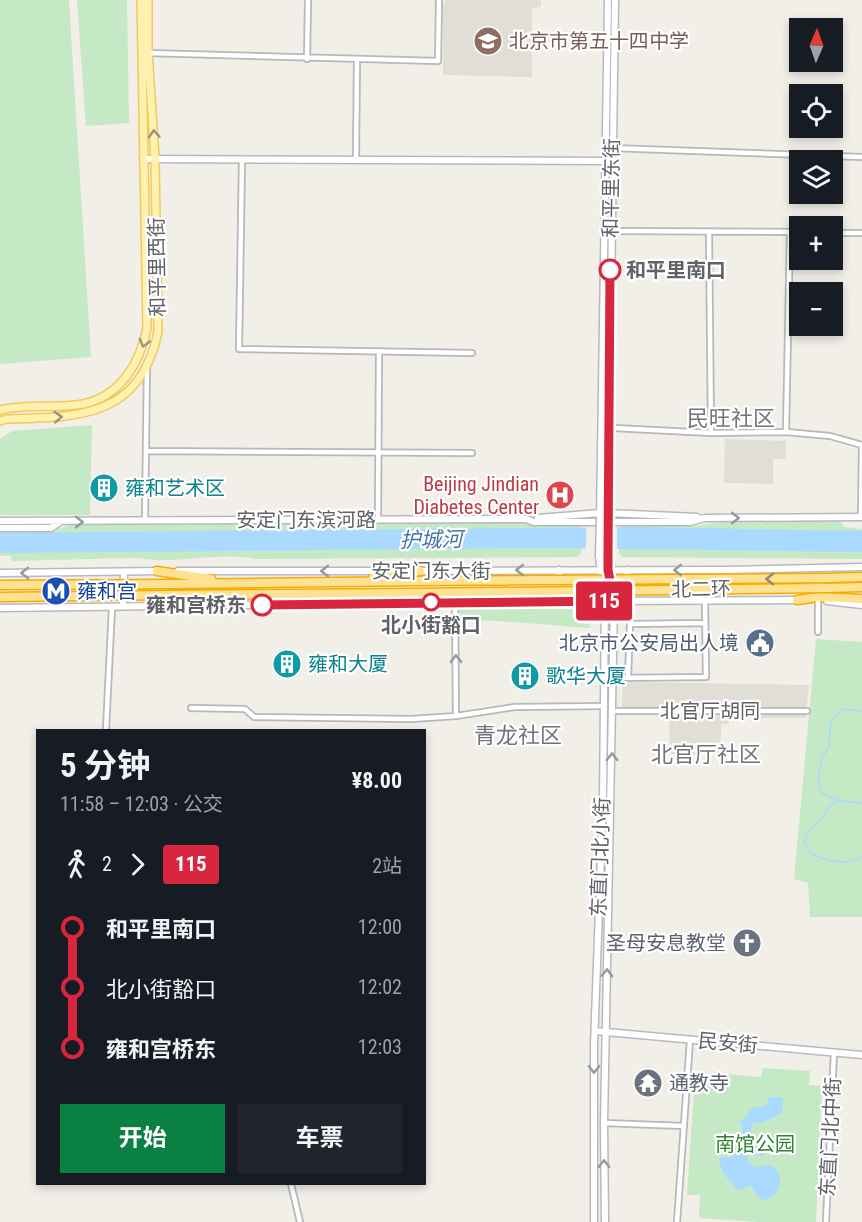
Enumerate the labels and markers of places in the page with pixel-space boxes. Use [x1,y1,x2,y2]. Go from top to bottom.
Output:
school or university icon: 北京市第五十四中学 [472,25,504,57]
place label: 北京市第五十四中学 [509,29,689,53]
place label: 和平里南口 [626,258,726,282]
marker: 和平里南口 [599,259,621,281]
building icon: 雍和艺术区 [88,472,120,504]
place label: Beijing Jindian Diabetes Center [413,472,539,519]
place label: 雍和艺术区 [125,476,225,500]
hospital icon: Beijing Jindian Diabetes Center [544,479,576,511]
metro station icon: 雍和宫 [40,575,72,607]
place label: 雍和宫 [77,579,137,603]
place label: 雍和宫桥东 [146,593,246,617]
marker: 北小街豁口 [422,593,440,611]
marker: 雍和宫桥东 [251,594,273,616]
place label: 北小街豁口 [381,613,481,637]
public building icon: 北京市公安局出人境 [744,627,776,659]
place label: 北京市公安局出人境 [559,631,739,655]
building icon: 雍和大厦 [271,648,303,680]
place label: 雍和大厦 [308,652,388,676]
building icon: 歌华大厦 [509,660,541,692]
place label: 歌华大厦 [546,664,626,688]
church icon: 圣母安息教堂 [731,927,763,959]
place label: 圣母安息教堂 [606,931,726,955]
temple icon: 通教寺 [632,1067,664,1099]
place label: 通教寺 [669,1071,729,1095]

